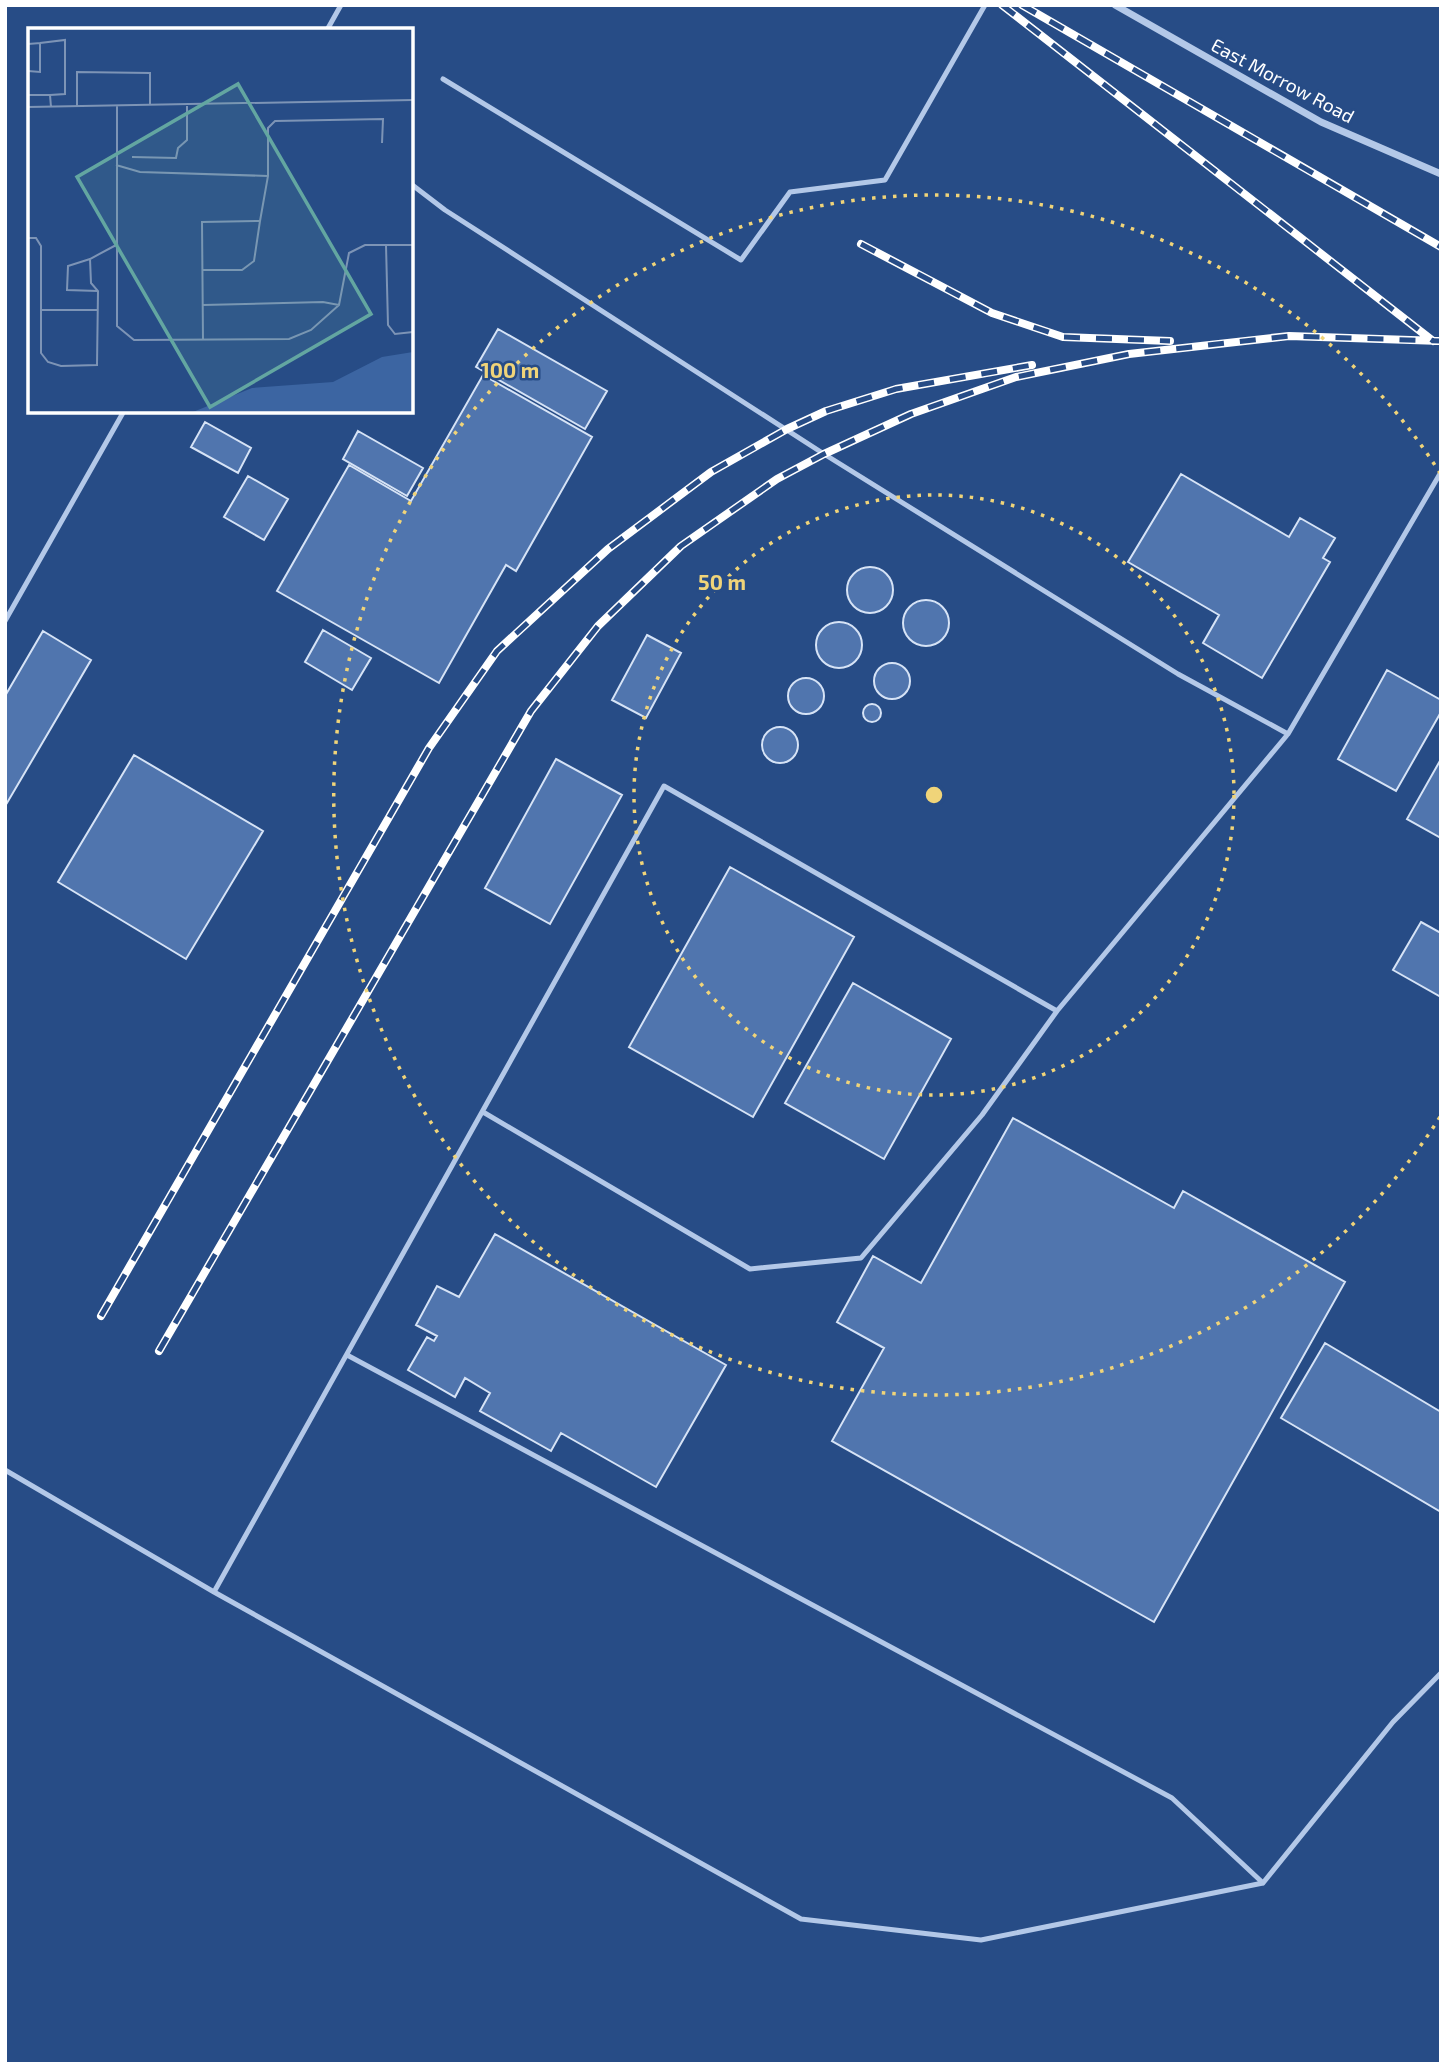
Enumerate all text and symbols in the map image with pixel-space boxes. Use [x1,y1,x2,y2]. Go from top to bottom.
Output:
inset map [28,28,413,413]
street label: East Morrow Road [1208,33,1358,127]
text: 100 m [481,357,539,382]
text: 50 m [698,569,746,594]
centre of rings [922,783,946,807]

